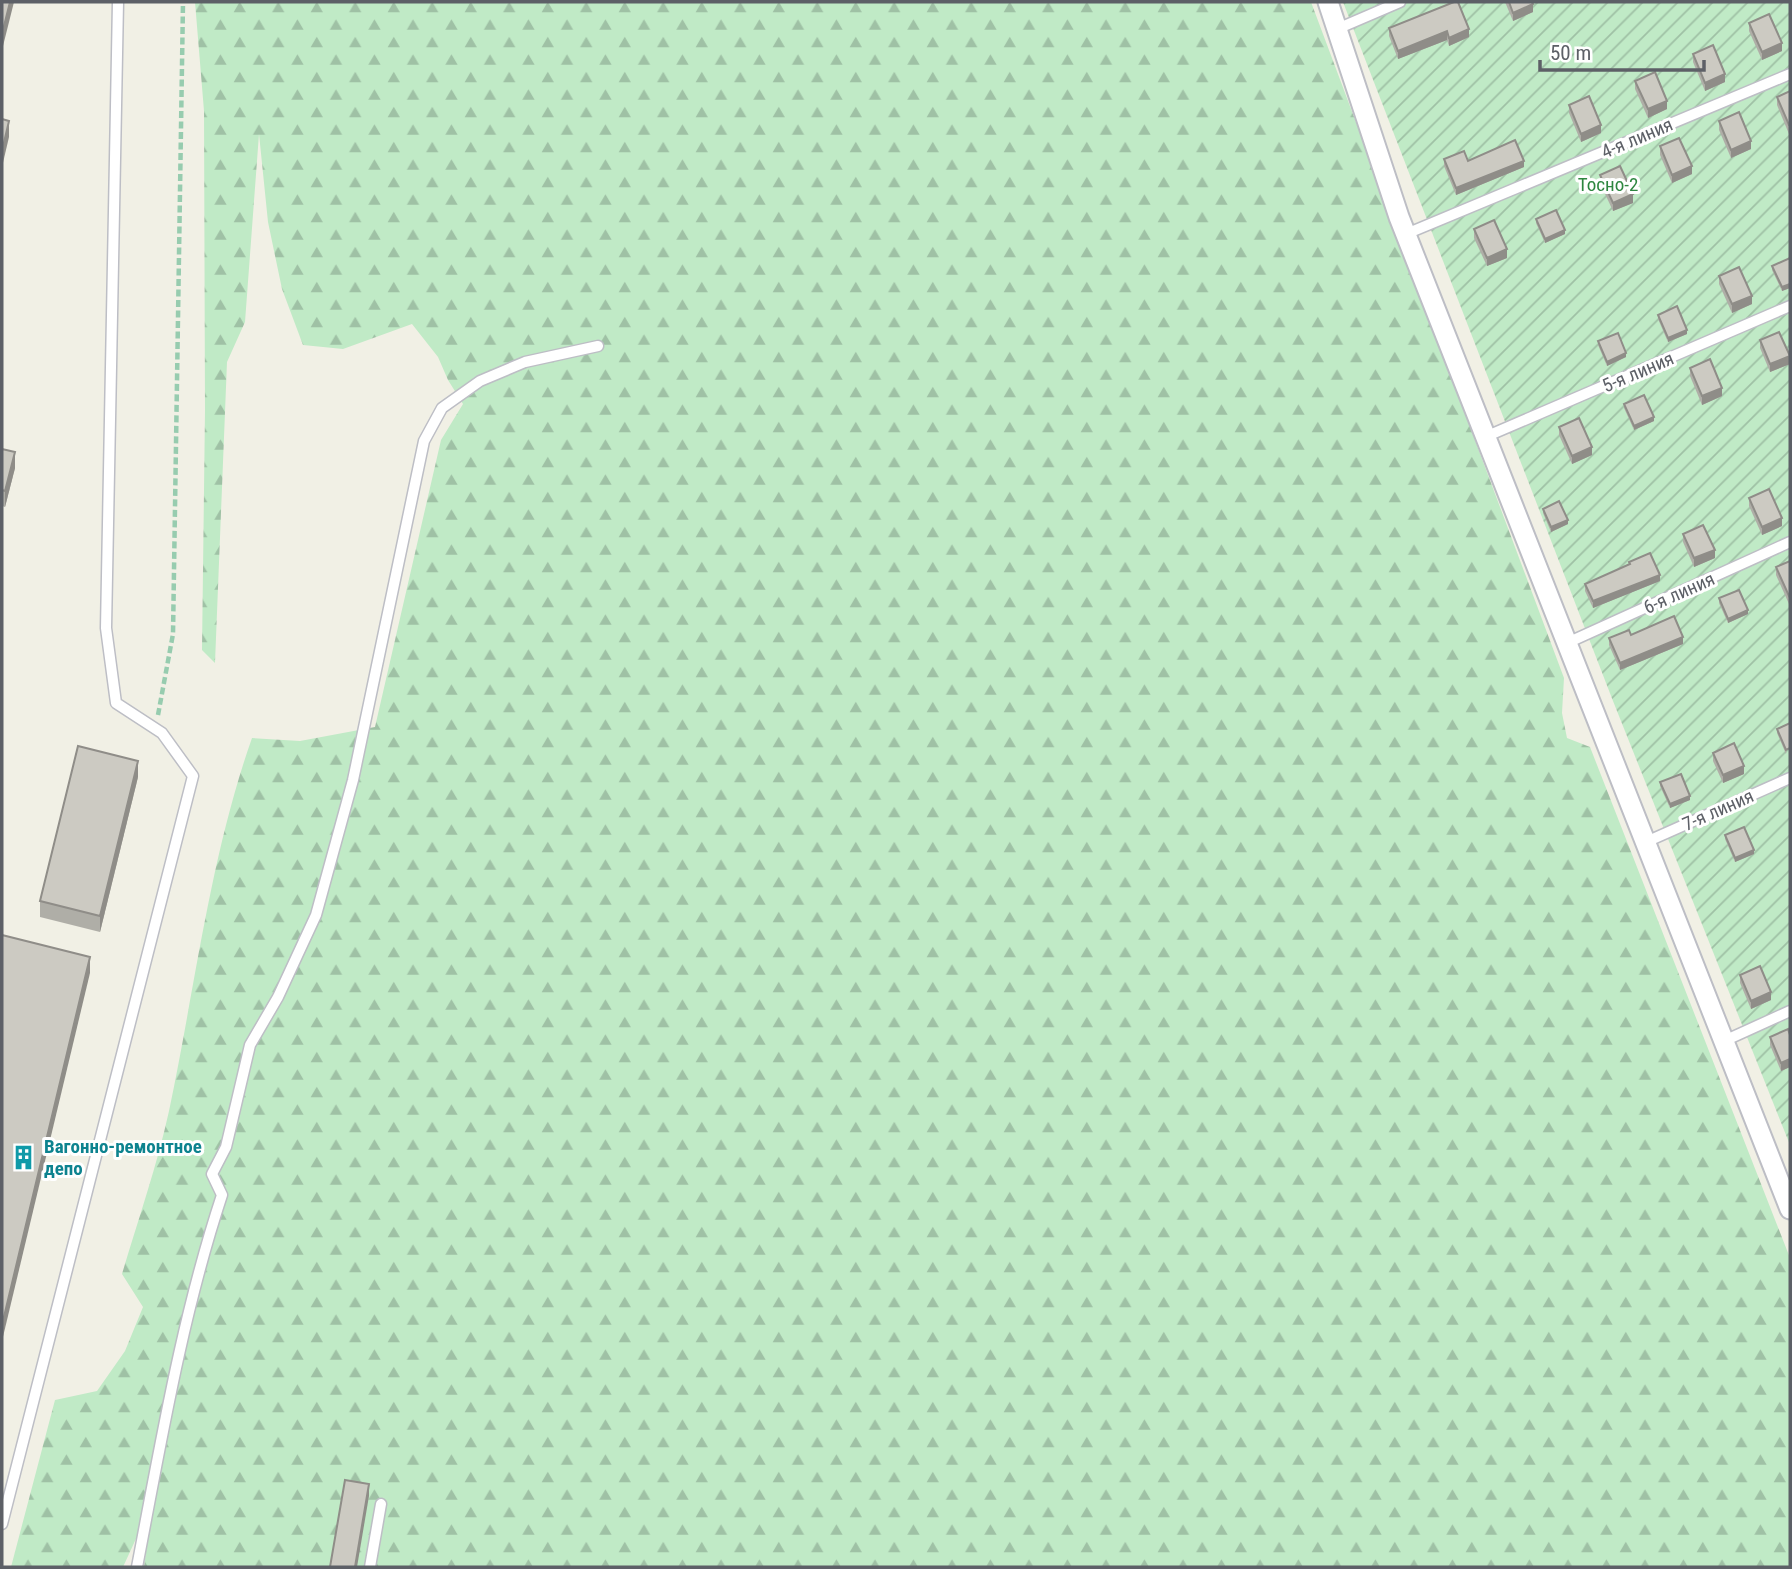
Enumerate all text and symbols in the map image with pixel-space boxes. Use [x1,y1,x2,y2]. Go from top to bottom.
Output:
scale bar [1540,28,1704,72]
text: 50 m [1550,41,1591,65]
street label: 4-я линия [1598,113,1676,163]
park label: Тосно-2 [1578,173,1638,196]
street label: 5-я линия [1599,347,1677,397]
street label: 6-я линия [1640,567,1718,619]
street label: 7-я линия [1679,784,1757,836]
place label: Вагонно-ремонтное депо [44,1135,202,1180]
building icon: Вагонно-ремонтное депо [10,1143,38,1171]

